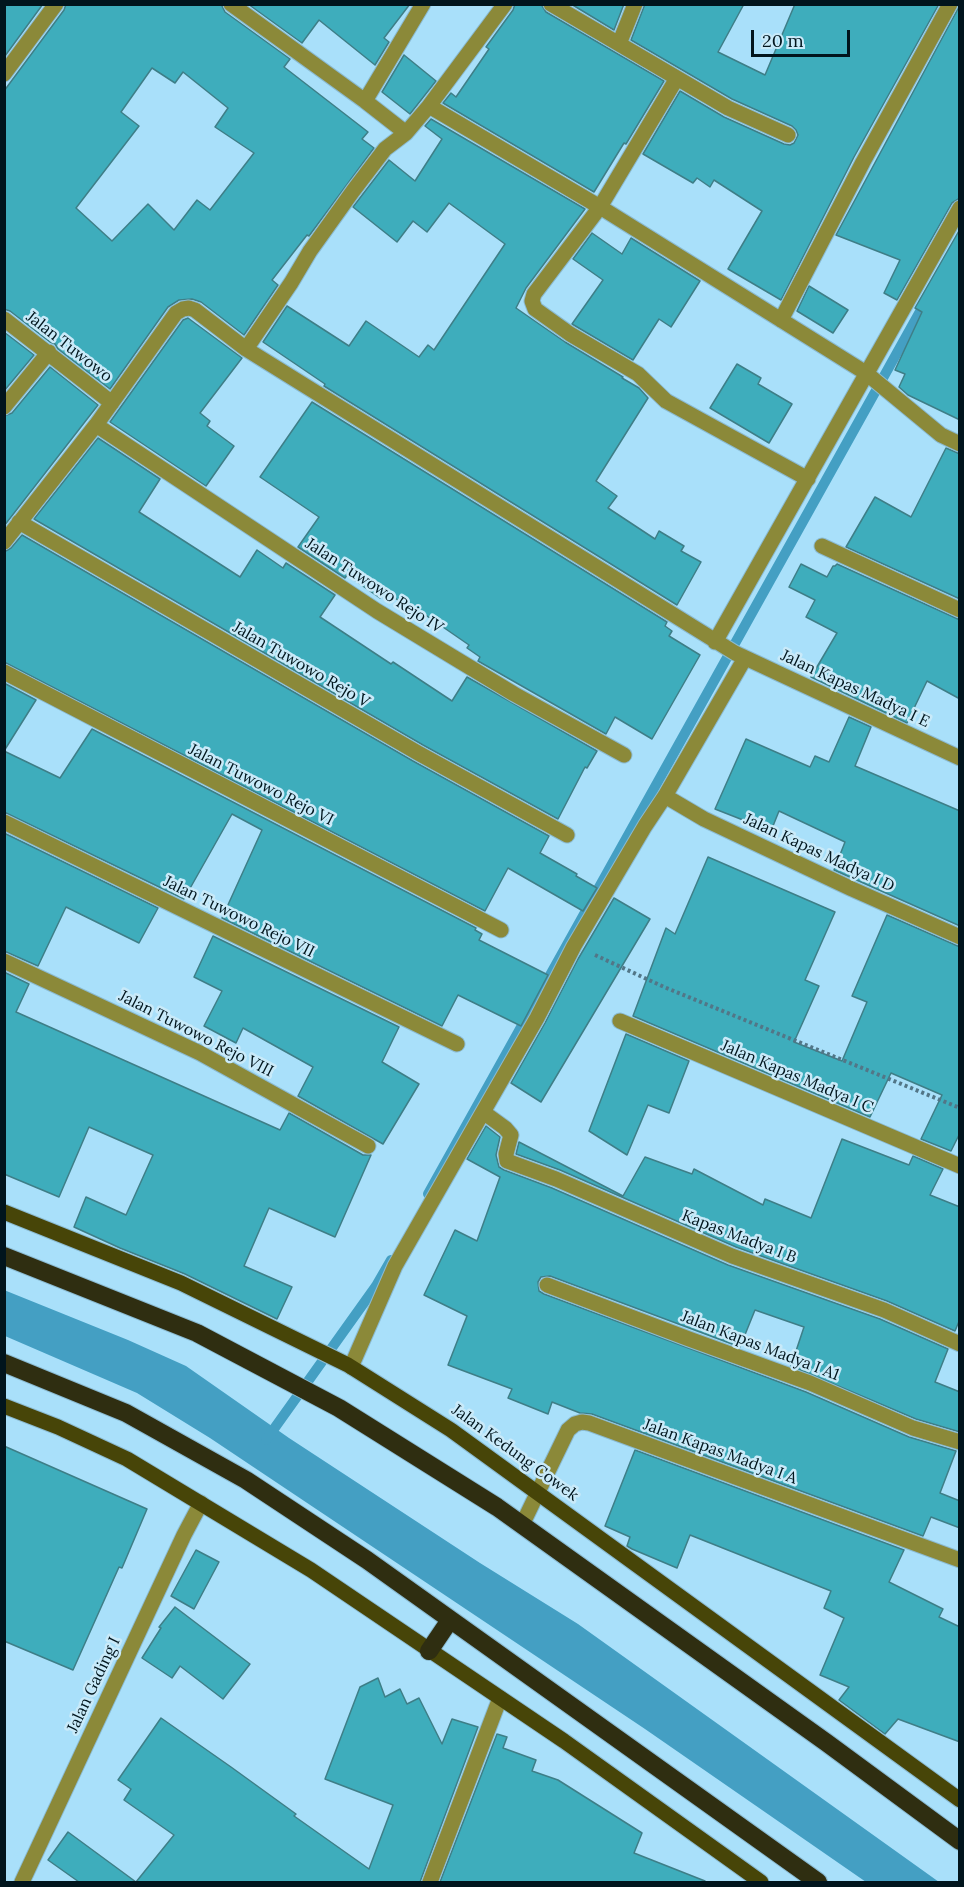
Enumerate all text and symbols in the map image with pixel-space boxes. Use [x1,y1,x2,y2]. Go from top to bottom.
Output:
scale bar [754,18,853,56]
text: 20 m [762,29,804,52]
street label: Jalan Tuwowo [22,307,116,387]
street label: Jalan Tuwowo Rejo IV [302,534,446,638]
street label: Jalan Tuwowo Rejo V [229,618,373,712]
street label: Jalan Kapas Madya I E [778,646,932,732]
street label: Jalan Tuwowo Rejo VI [185,740,337,830]
street label: Jalan Kapas Madya I D [741,810,897,896]
street label: Jalan Tuwowo Rejo VII [160,872,318,962]
street label: Jalan Tuwowo Rejo VIII [116,987,276,1081]
street label: Jalan Kapas Madya I C [718,1036,876,1118]
street label: Kapas Madya I B [679,1206,799,1268]
street label: Jalan Kapas Madya I A1 [678,1307,842,1385]
street label: Jalan Kedung Cowek [448,1401,582,1505]
street label: Jalan Kapas Madya I A [641,1415,799,1489]
street label: Jalan Gading I [64,1634,124,1736]

